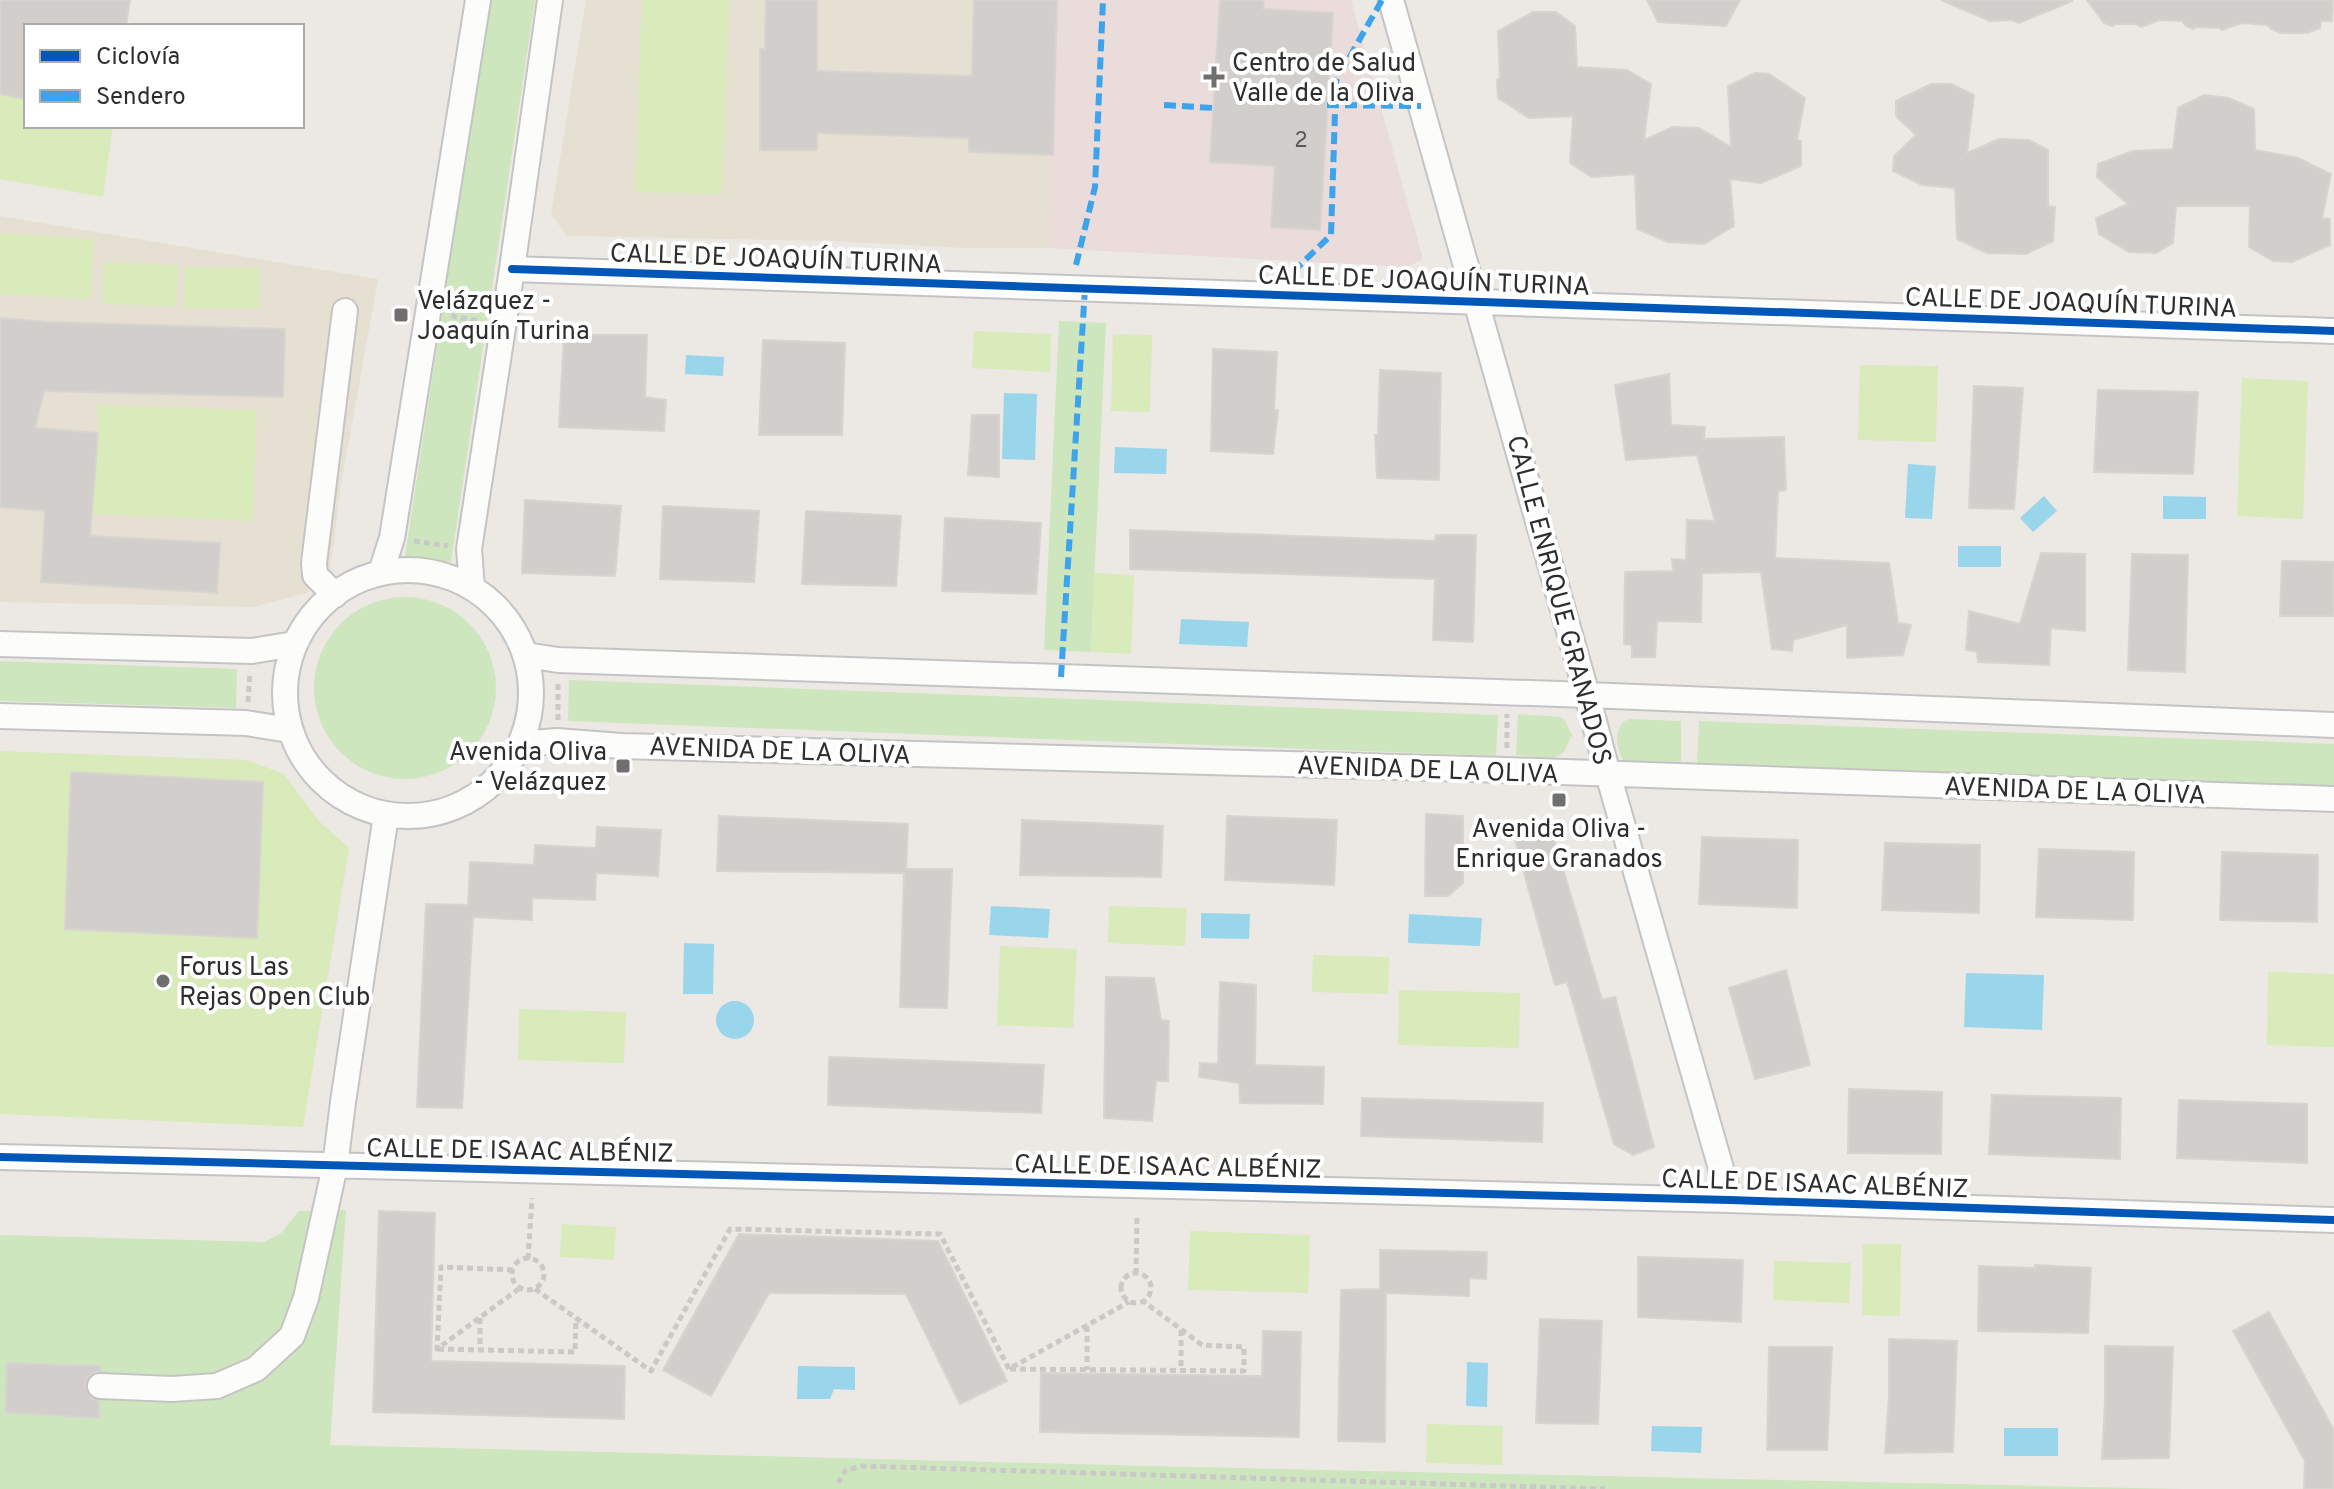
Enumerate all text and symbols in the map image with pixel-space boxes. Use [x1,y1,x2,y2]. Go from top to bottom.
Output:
legend [24,24,304,128]
text: Ciclovía [96,43,180,73]
place label: Centro de Salud Valle de la Oliva [1232,48,1416,111]
marker: Centro de Salud Valle de la Oliva [1203,66,1225,88]
text: Sendero [96,83,186,113]
house number: 2 [1294,128,1308,155]
street label: CALLE DE JOAQUÍN TURINA [609,236,943,283]
street label: CALLE DE JOAQUÍN TURINA [1257,258,1591,305]
street label: CALLE DE JOAQUÍN TURINA [1904,280,2238,327]
place label: Velázquez - Joaquín Turina [417,286,590,349]
marker: Velázquez - Joaquín Turina [392,306,410,324]
street label: CALLE ENRIQUE GRANADOS [1498,432,1618,769]
street label: AVENIDA DE LA OLIVA [648,731,911,774]
place label: Avenida Oliva - Velázquez [449,737,607,800]
street label: AVENIDA DE LA OLIVA [1296,750,1559,793]
marker: Avenida Oliva - Velázquez [614,757,632,775]
street label: AVENIDA DE LA OLIVA [1943,771,2206,814]
marker: Avenida Oliva - Enrique Granados [1550,791,1568,809]
place label: Avenida Oliva - Enrique Granados [1455,814,1663,877]
place label: Forus Las Rejas Open Club [179,952,370,1015]
marker: Forus Las Rejas Open Club [154,972,172,990]
street label: CALLE DE ISAAC ALBÉNIZ [366,1131,674,1172]
street label: CALLE DE ISAAC ALBÉNIZ [1014,1147,1322,1188]
street label: CALLE DE ISAAC ALBÉNIZ [1661,1162,1969,1207]

